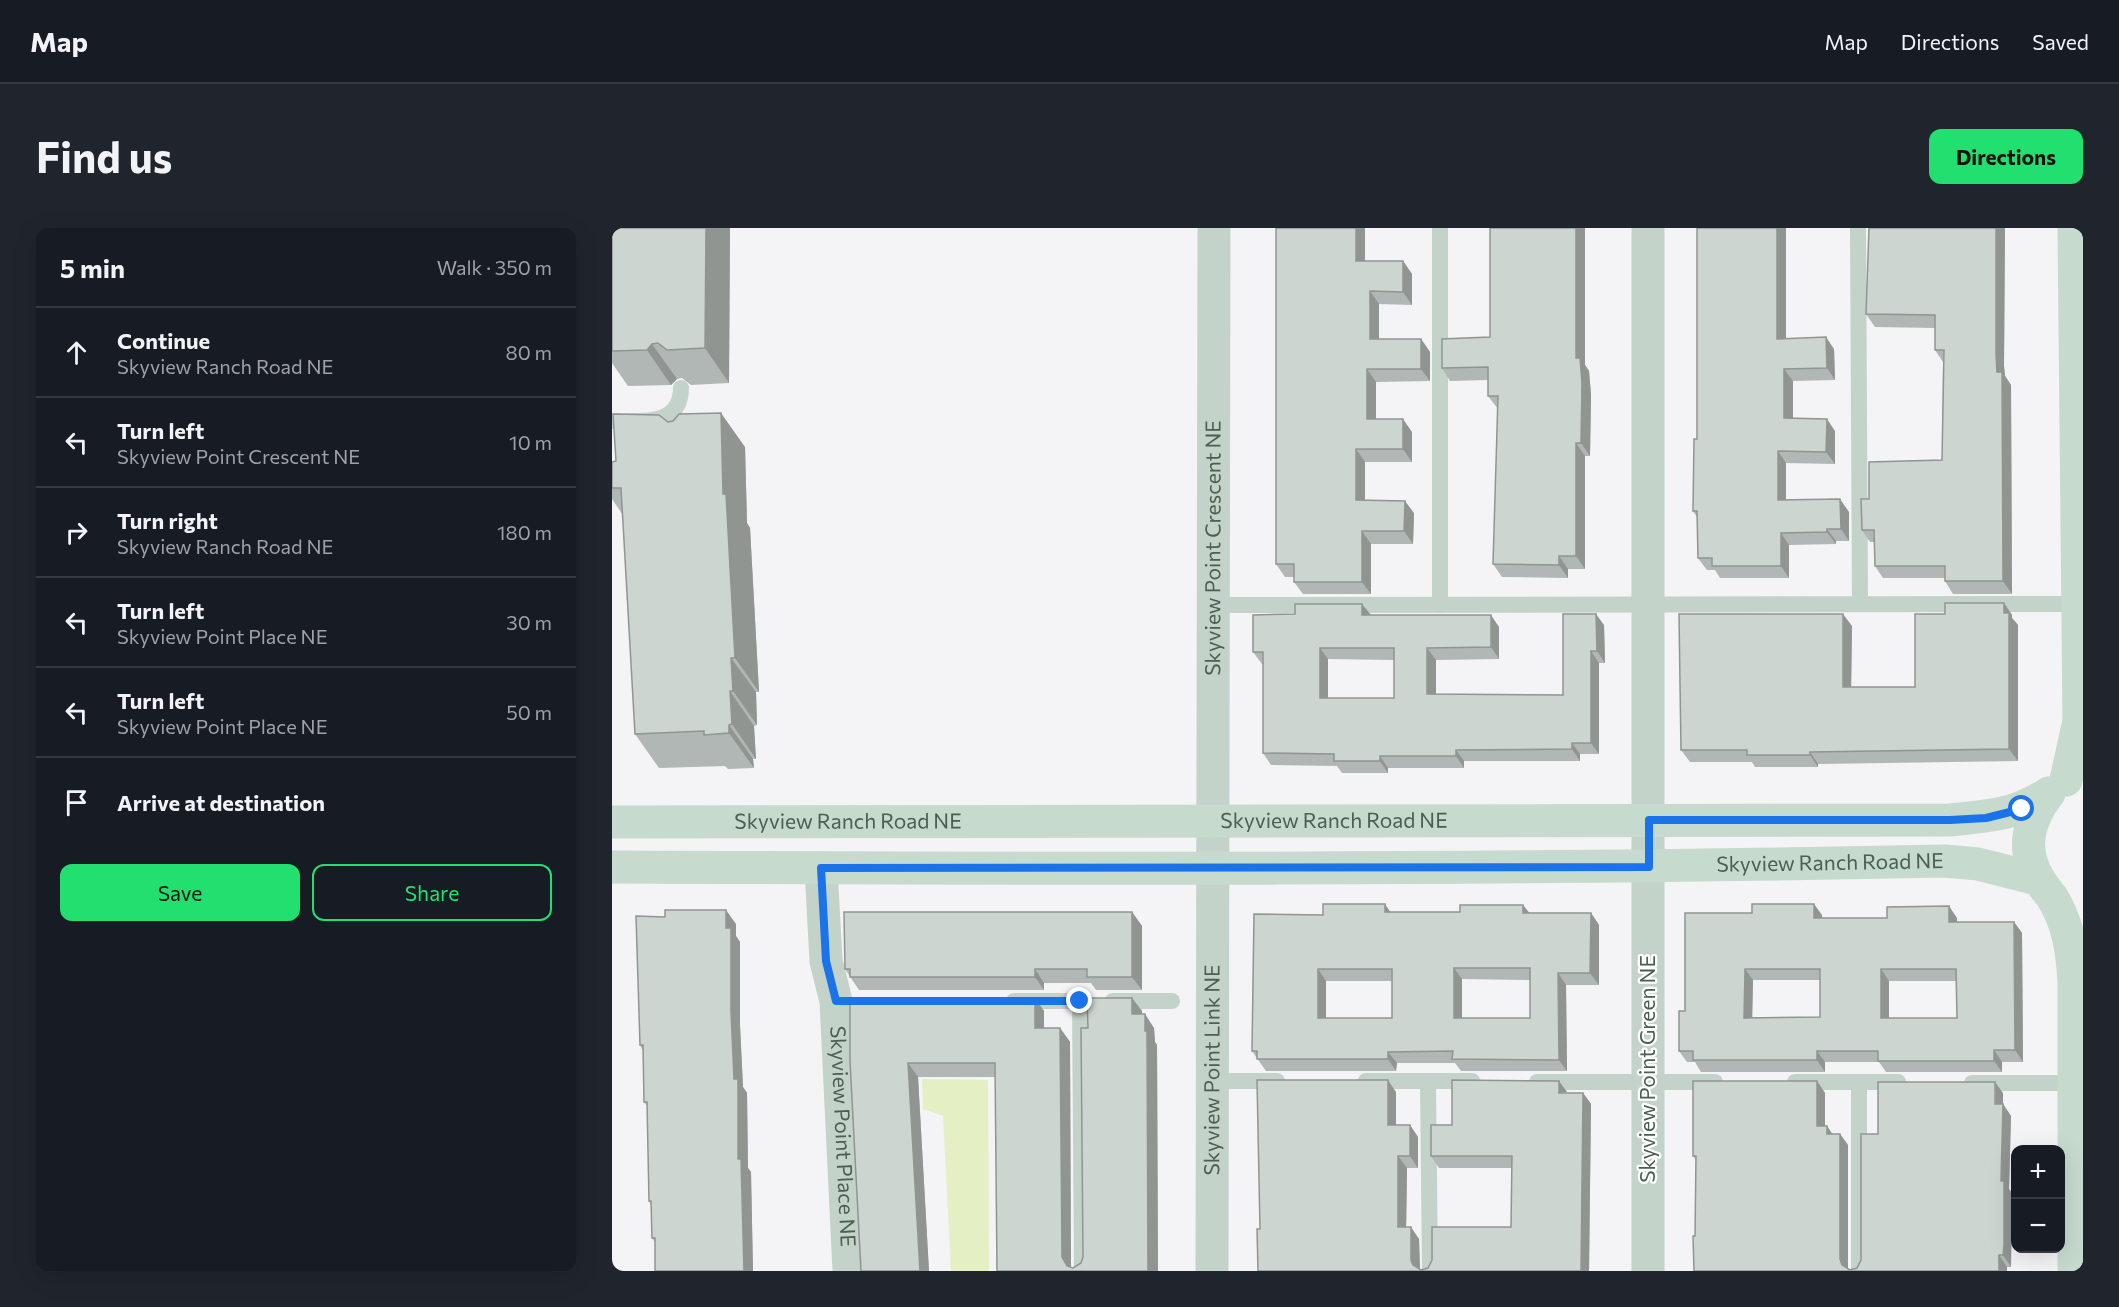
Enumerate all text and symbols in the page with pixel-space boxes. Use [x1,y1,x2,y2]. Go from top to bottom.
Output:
text: Map [30,24,88,58]
text: Map [1825,29,1868,54]
text: Directions [1901,29,1999,54]
text: Saved [2032,29,2089,54]
button: Directions [1929,129,2083,184]
text: Find us [36,130,172,182]
text: 5 min [60,252,125,283]
text: Walk · 350 m [437,255,552,279]
text: Continue [117,327,210,354]
icon: ahead [60,336,93,369]
text: 80 m [506,340,552,364]
text: Skyview Ranch Road NE [117,354,333,378]
text: Turn left [117,417,204,444]
street label: Skyview Point Crescent NE [1199,420,1225,676]
icon: left [60,426,93,459]
text: 10 m [509,430,552,454]
text: Skyview Point Crescent NE [117,444,360,468]
text: Turn right [117,507,218,534]
icon: right [60,516,93,549]
text: 180 m [497,520,552,544]
text: Skyview Ranch Road NE [117,534,333,558]
text: Turn left [117,597,204,624]
icon: left [60,606,93,639]
text: 30 m [506,610,552,634]
text: Skyview Point Place NE [117,624,328,648]
text: Turn left [117,687,204,714]
icon: left [60,696,93,729]
text: 50 m [506,700,552,724]
text: Skyview Point Place NE [117,714,328,738]
icon: arrive [60,786,93,819]
text: Arrive at destination [117,789,325,816]
route start [2008,795,2034,821]
street label: Skyview Ranch Road NE [734,807,962,833]
street label: Skyview Ranch Road NE [1220,807,1448,832]
street label: Skyview Ranch Road NE [1716,847,1944,876]
button: Save [60,864,300,921]
button: Share [312,864,552,921]
street label: Skyview Point Green NE [1634,955,1659,1183]
street label: Skyview Point Link NE [1198,964,1224,1176]
route end [1066,987,1092,1013]
street label: Skyview Point Place NE [826,1025,862,1248]
map controls [2011,1145,2065,1253]
button: + [2011,1145,2065,1199]
button: − [2011,1199,2065,1253]

